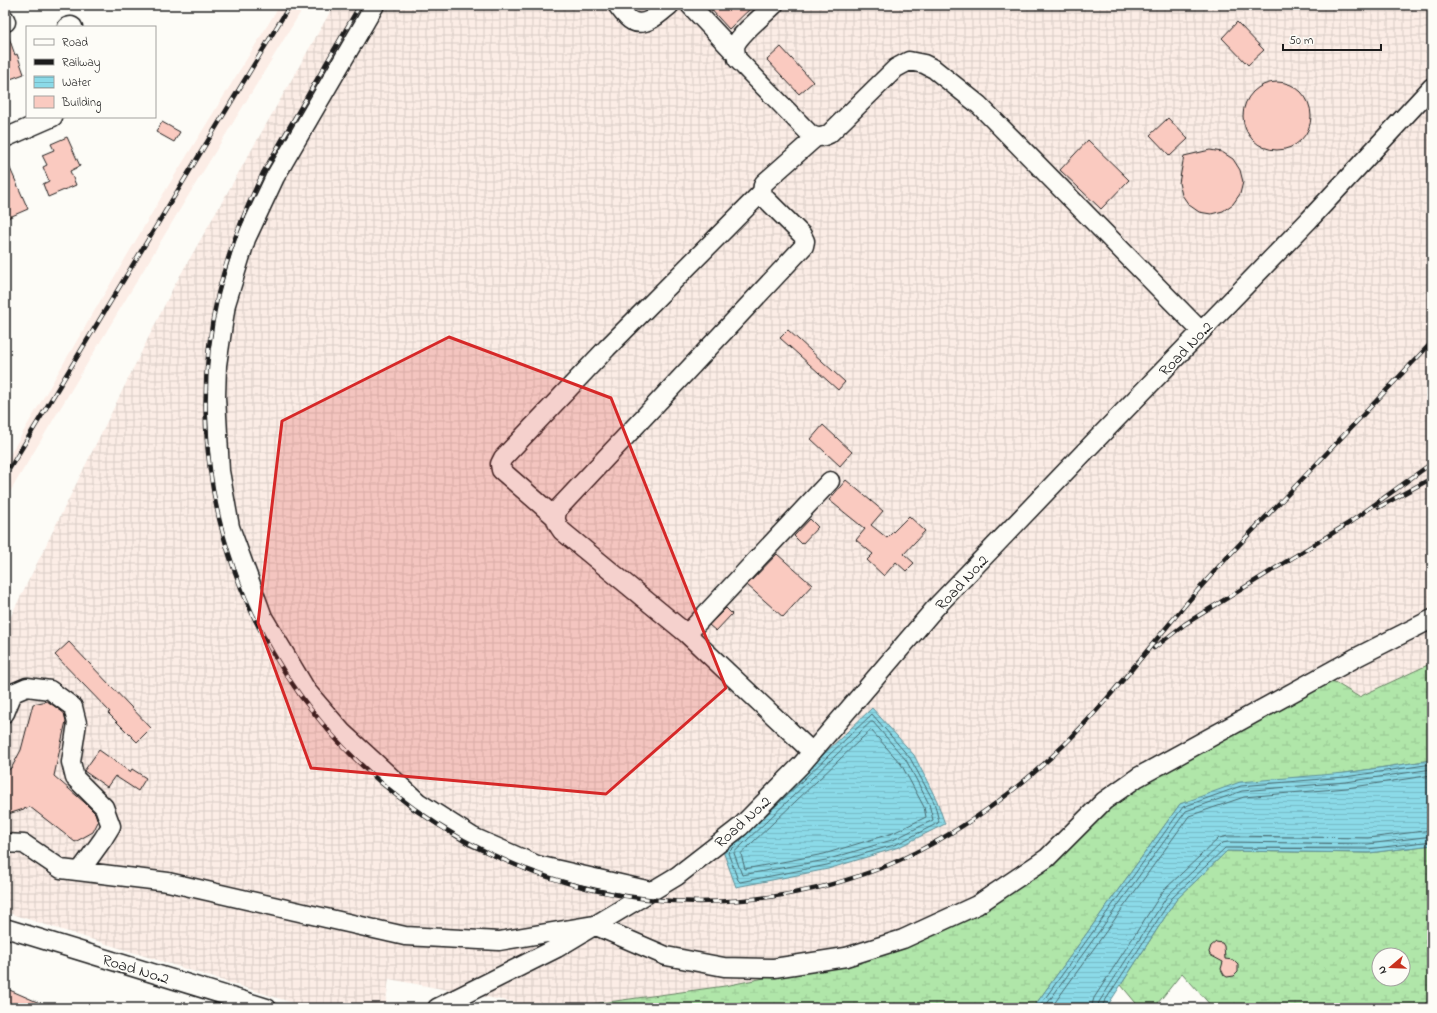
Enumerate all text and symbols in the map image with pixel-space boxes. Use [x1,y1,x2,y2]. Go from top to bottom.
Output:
legend [26,26,156,118]
scale bar [1283,26,1381,52]
text: 50 m [1289,32,1313,50]
text: Road [62,34,88,52]
text: Railway [62,54,101,73]
text: Water [62,74,91,92]
text: Building [61,94,101,113]
street label: Road No.2 [1154,316,1219,383]
street label: Road No.2 [930,550,995,617]
street label: Road No.2 [710,790,777,855]
north arrow [1371,947,1411,987]
street label: Road No.2 [99,948,172,992]
text: N [1374,964,1391,976]

